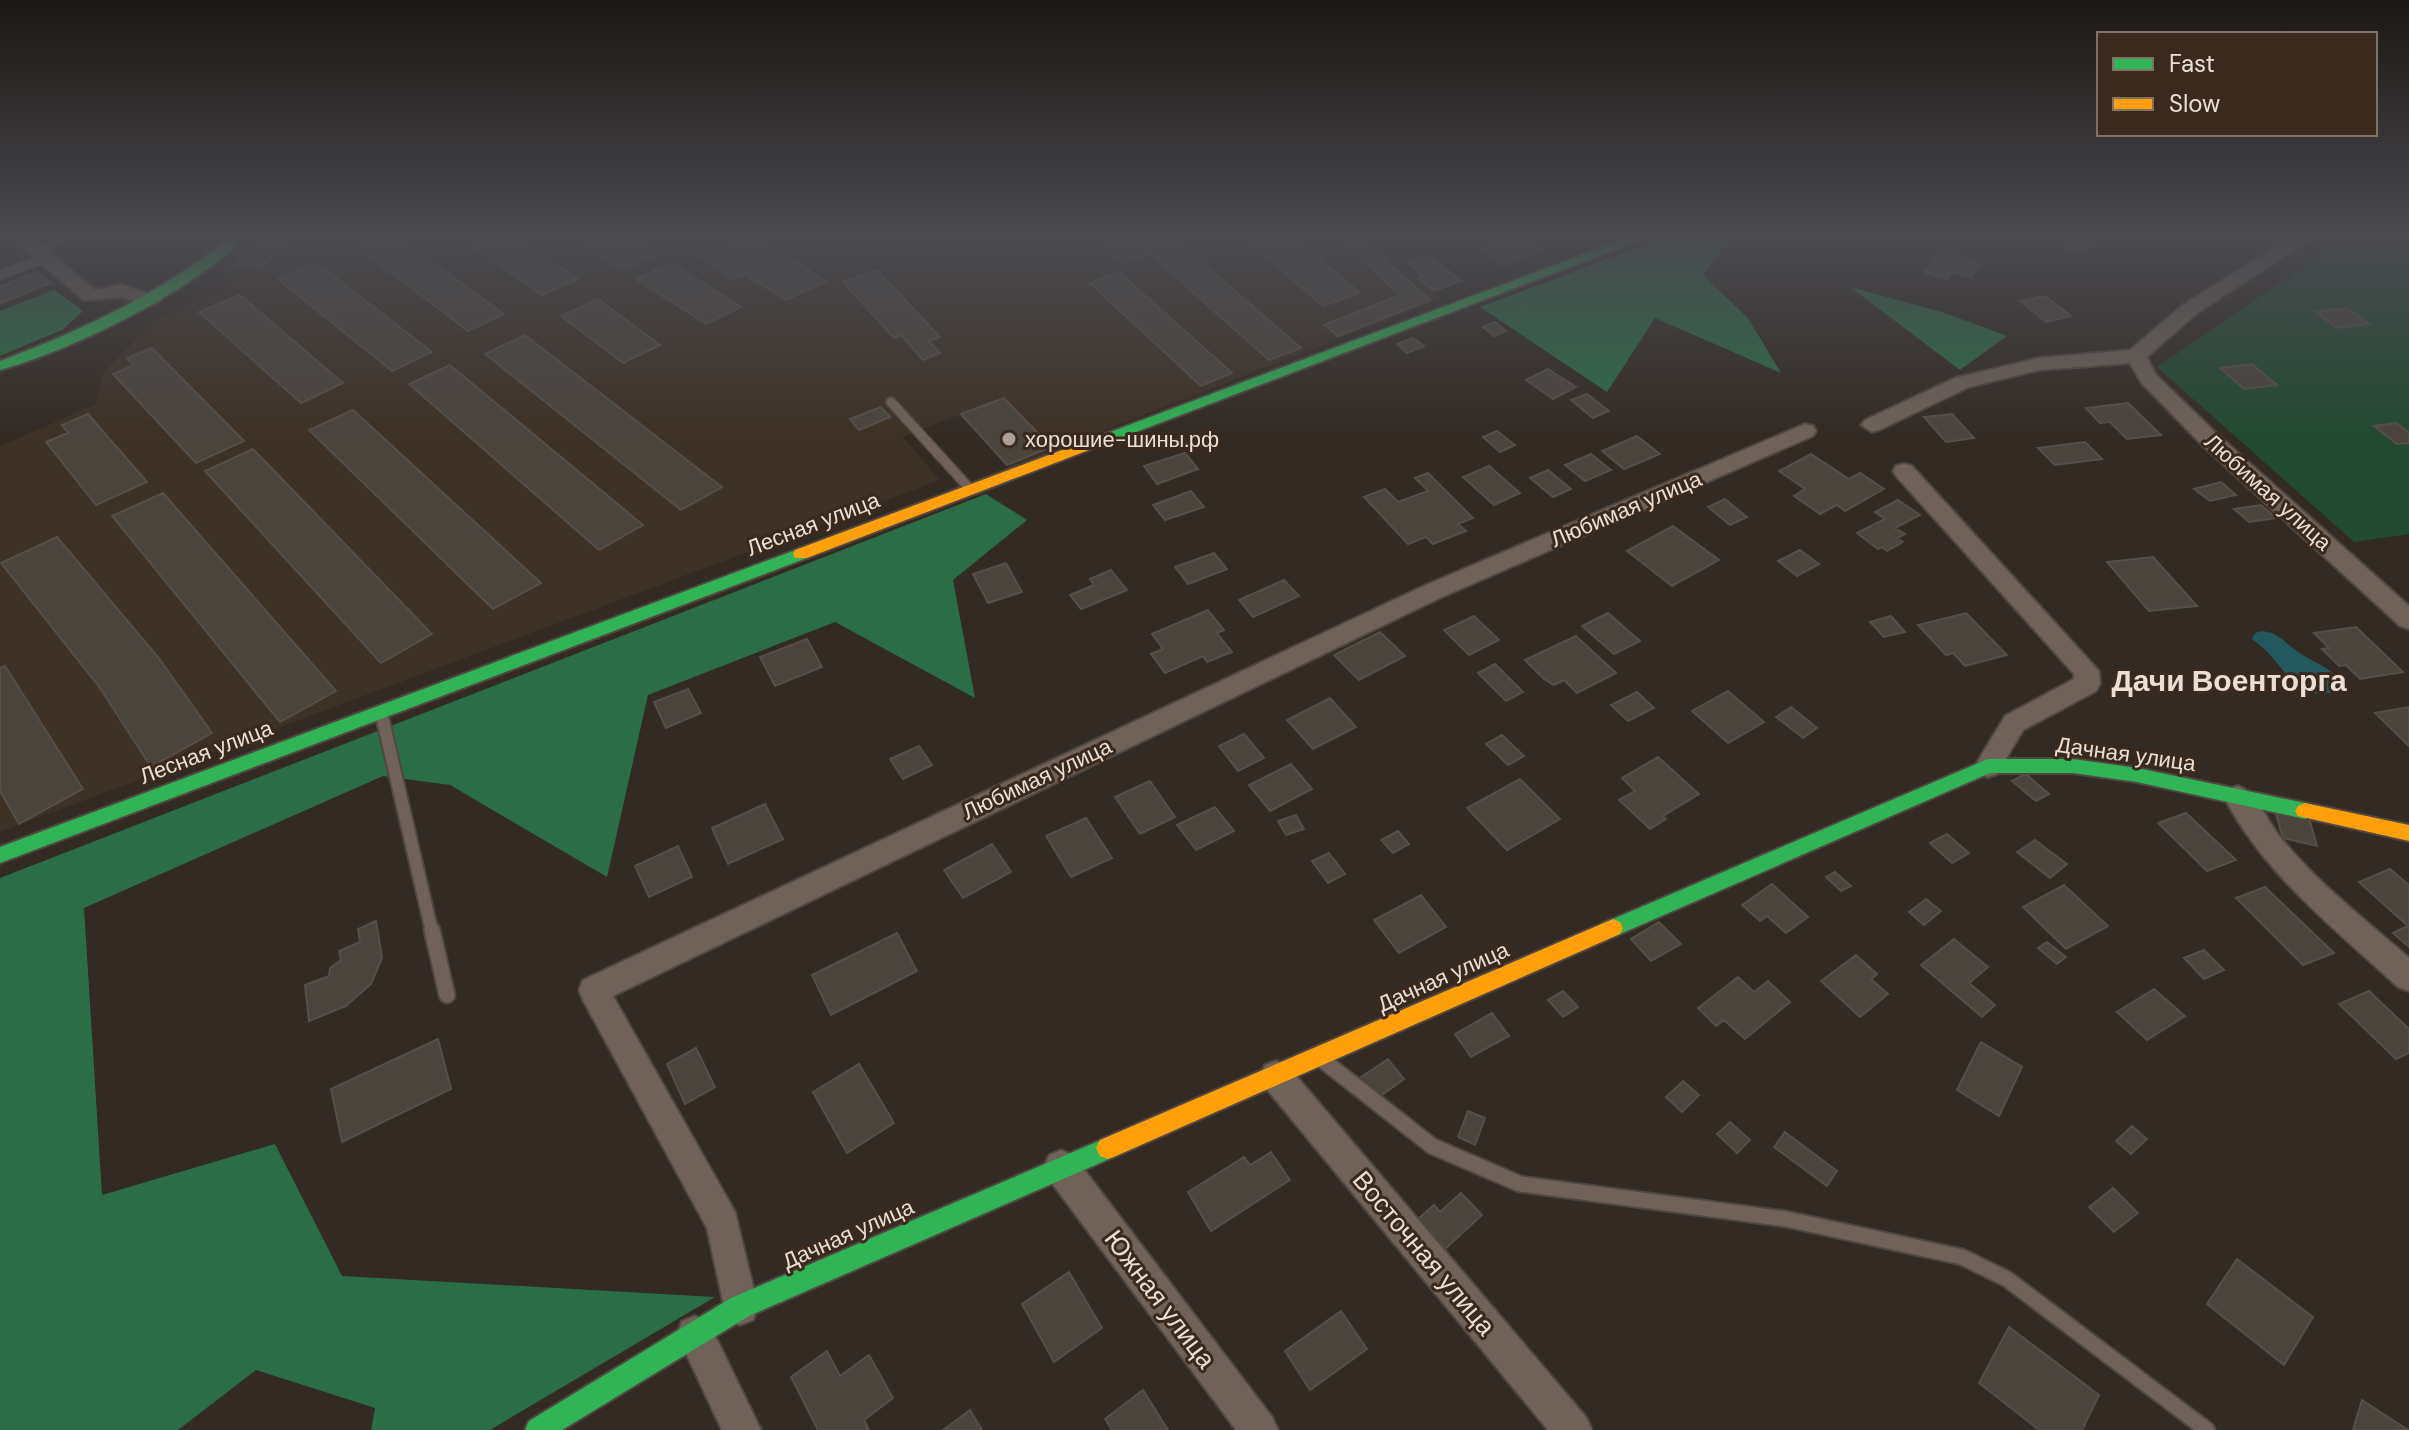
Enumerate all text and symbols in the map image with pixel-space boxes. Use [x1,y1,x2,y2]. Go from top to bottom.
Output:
legend [2097,32,2377,136]
text: Fast [2169,48,2215,79]
text: Slow [2169,88,2220,119]
place label: хорошие-шины.рф [1025,425,1219,454]
street label: Любимая улица [2198,427,2338,557]
marker: хорошие-шины.рф [1000,430,1018,448]
street label: Любимая улица [1546,464,1707,554]
street label: Лесная улица [742,485,884,563]
district label: Дачи Военторга [2111,661,2347,700]
street label: Лесная улица [135,713,277,791]
street label: Дачная улица [2054,730,2198,778]
street label: Любимая улица [958,731,1117,826]
street label: Дачная улица [1373,935,1514,1019]
street label: Восточная улица [1345,1163,1503,1343]
street label: Дачная улица [778,1192,919,1276]
street label: Южная улица [1097,1223,1224,1376]

